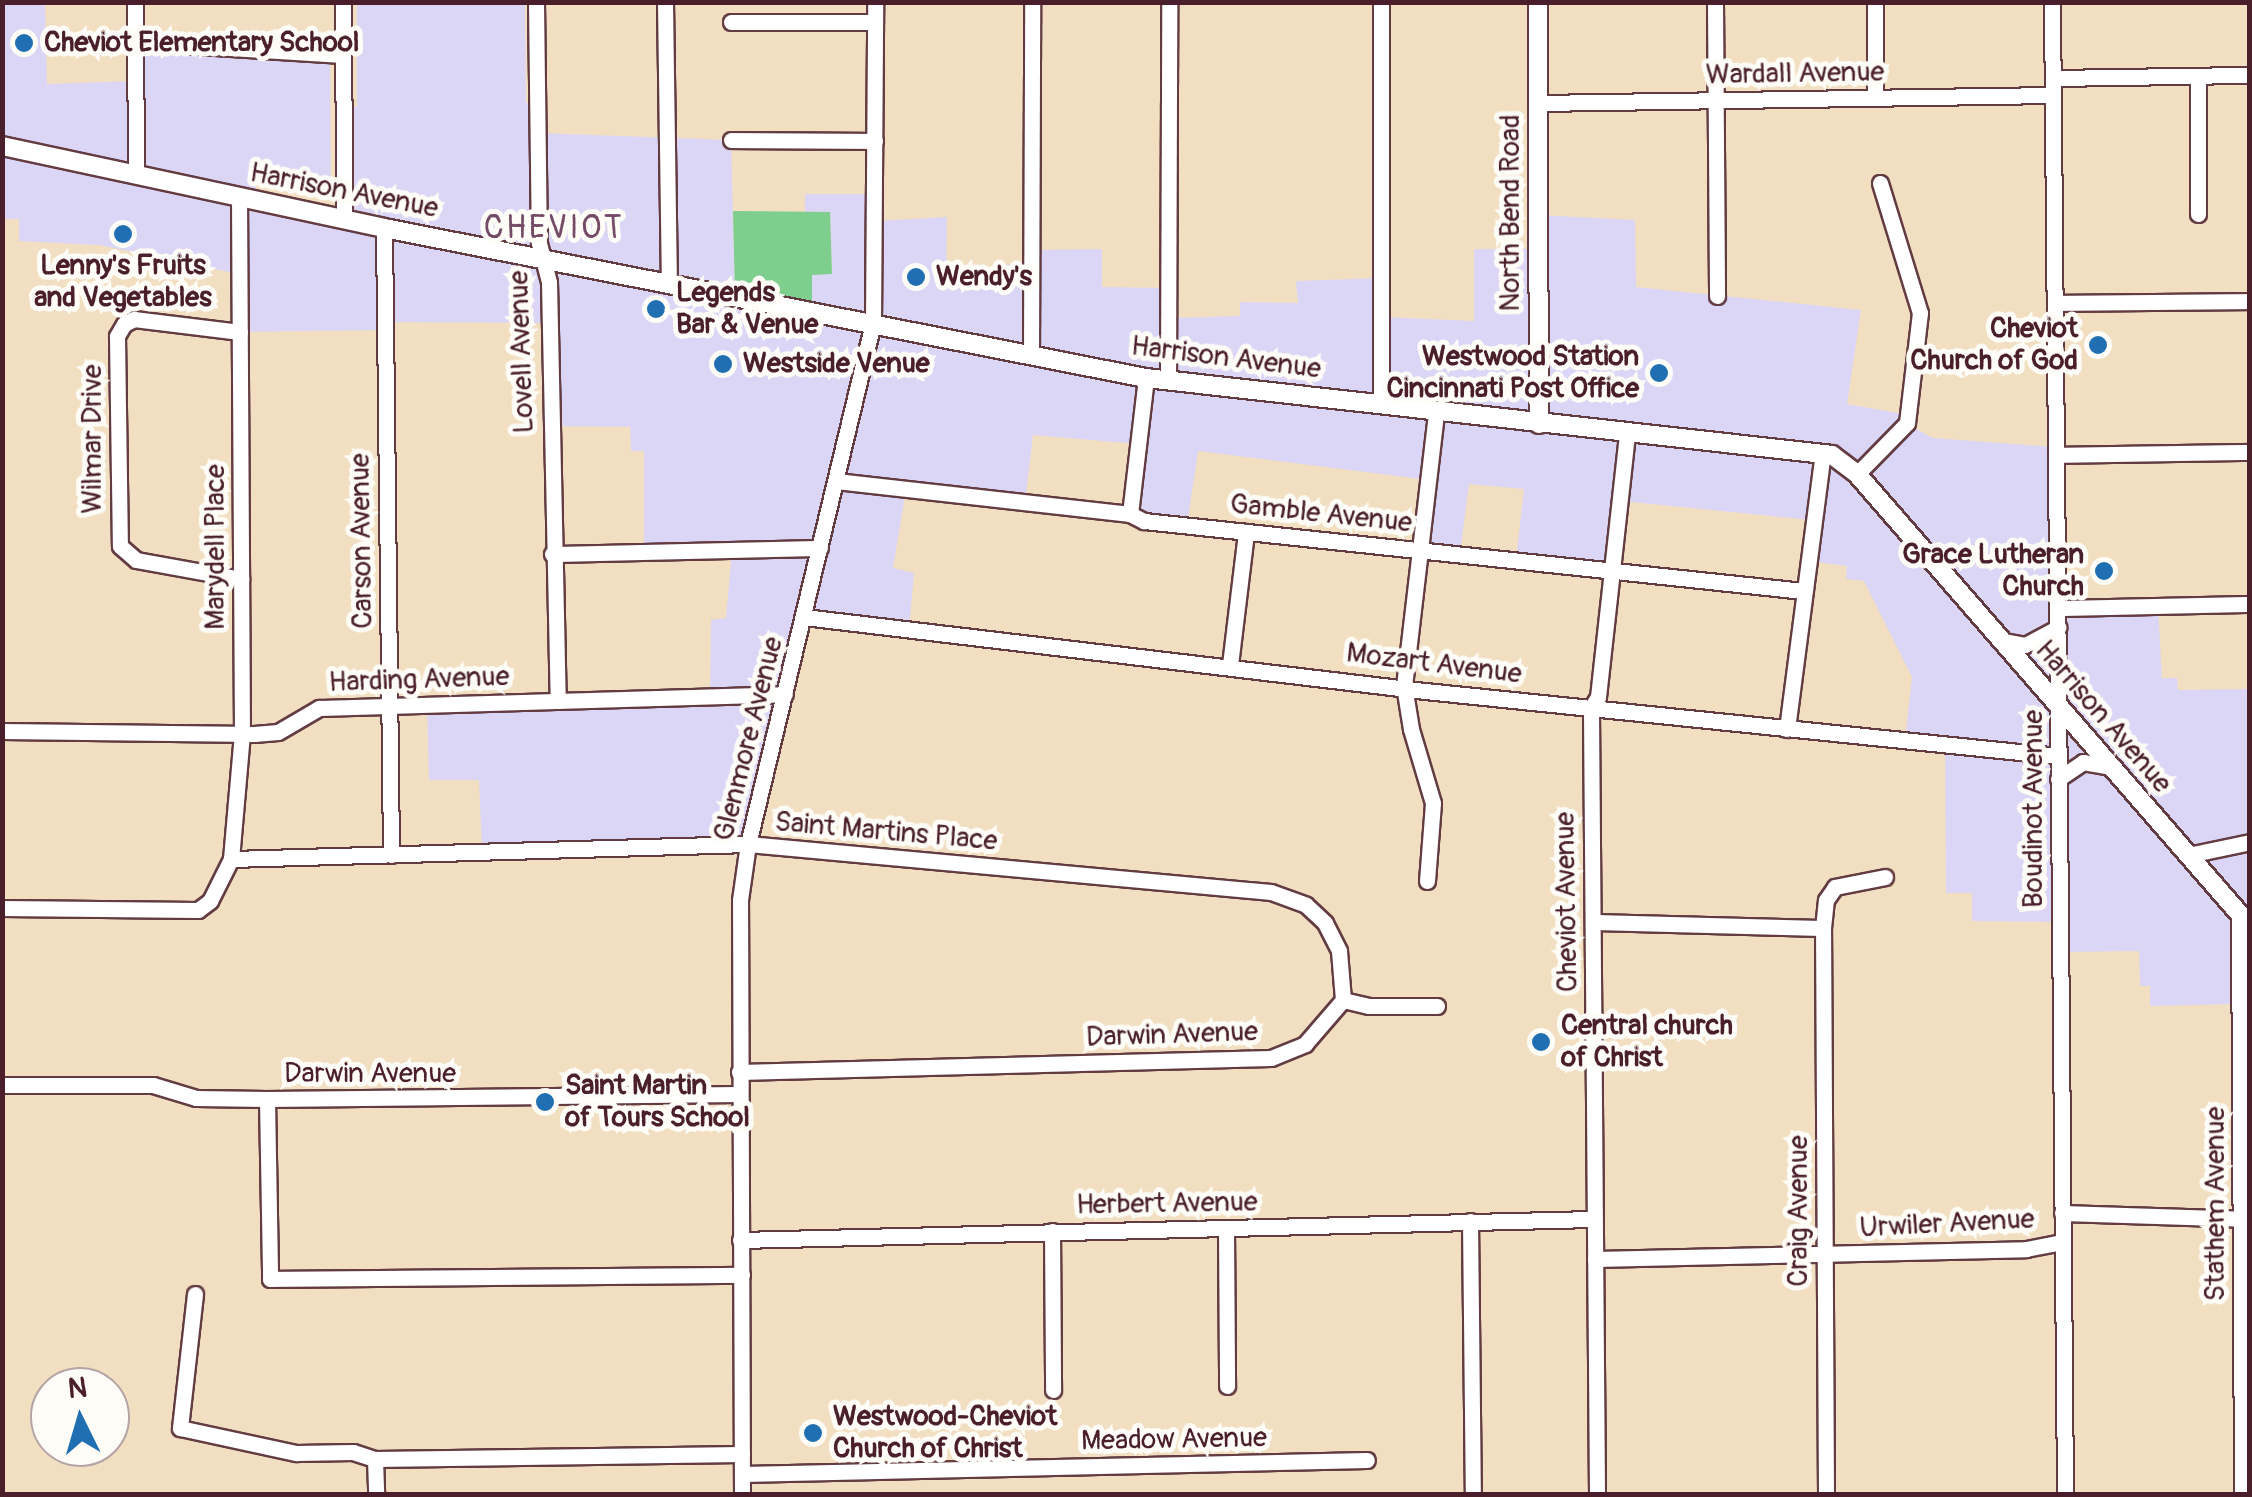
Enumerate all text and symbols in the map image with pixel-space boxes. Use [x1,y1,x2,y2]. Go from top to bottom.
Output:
place label: Cheviot Elementary School [44,26,359,60]
marker: Cheviot Elementary School [13,32,35,54]
street label: Wardall Avenue [1705,56,1885,92]
street label: North Bend Road [1494,114,1528,312]
street label: Harrison Avenue [247,156,441,226]
district label: CHEVIOT [484,209,624,247]
marker: Lenny's Fruits and Vegetables [112,223,134,245]
place label: Lenny's Fruits and Vegetables [34,249,212,315]
place label: Wendy's [936,260,1032,294]
marker: Wendy's [905,266,927,288]
street label: Lovell Avenue [502,270,542,434]
place label: Legends Bar & Venue [676,276,818,342]
marker: Legends Bar & Venue [645,298,667,320]
place label: Cheviot Church of God [1910,312,2078,378]
street label: Harrison Avenue [1129,330,1323,386]
marker: Cheviot Church of God [2087,334,2109,356]
place label: Westwood Station Cincinnati Post Office [1387,340,1639,406]
place label: Westside Venue [743,347,930,381]
marker: Westside Venue [712,353,734,375]
marker: Westwood Station Cincinnati Post Office [1648,362,1670,384]
street label: Wilmar Drive [76,364,110,514]
street label: Carson Avenue [344,453,380,629]
street label: Marydell Place [199,464,233,630]
street label: Gamble Avenue [1228,488,1414,540]
place label: Grace Lutheran Church [1902,538,2084,604]
marker: Grace Lutheran Church [2093,560,2115,582]
street label: Glenmore Avenue [707,633,791,845]
street label: Harrison Avenue [2028,634,2178,800]
street label: Mozart Avenue [1344,637,1524,691]
street label: Harding Avenue [328,660,510,700]
street label: Boudinot Avenue [2017,710,2051,908]
street label: Saint Martins Place [773,806,999,858]
street label: Cheviot Avenue [1549,812,1585,992]
place label: Central church of Christ [1561,1009,1733,1075]
street label: Darwin Avenue [1085,1015,1259,1055]
marker: Central church of Christ [1530,1031,1552,1053]
street label: Darwin Avenue [284,1057,456,1091]
place label: Saint Martin of Tours School [565,1069,750,1135]
marker: Saint Martin of Tours School [534,1091,556,1113]
street label: Stathem Avenue [2199,1107,2233,1301]
street label: Craig Avenue [1782,1135,1816,1287]
street label: Herbert Avenue [1076,1186,1258,1222]
street label: Urwiler Avenue [1859,1203,2035,1245]
north arrow [30,1367,130,1467]
text: N [67,1370,88,1407]
place label: Westwood-Cheviot Church of Christ [833,1400,1057,1466]
marker: Westwood-Cheviot Church of Christ [802,1422,824,1444]
street label: Meadow Avenue [1081,1422,1267,1458]

